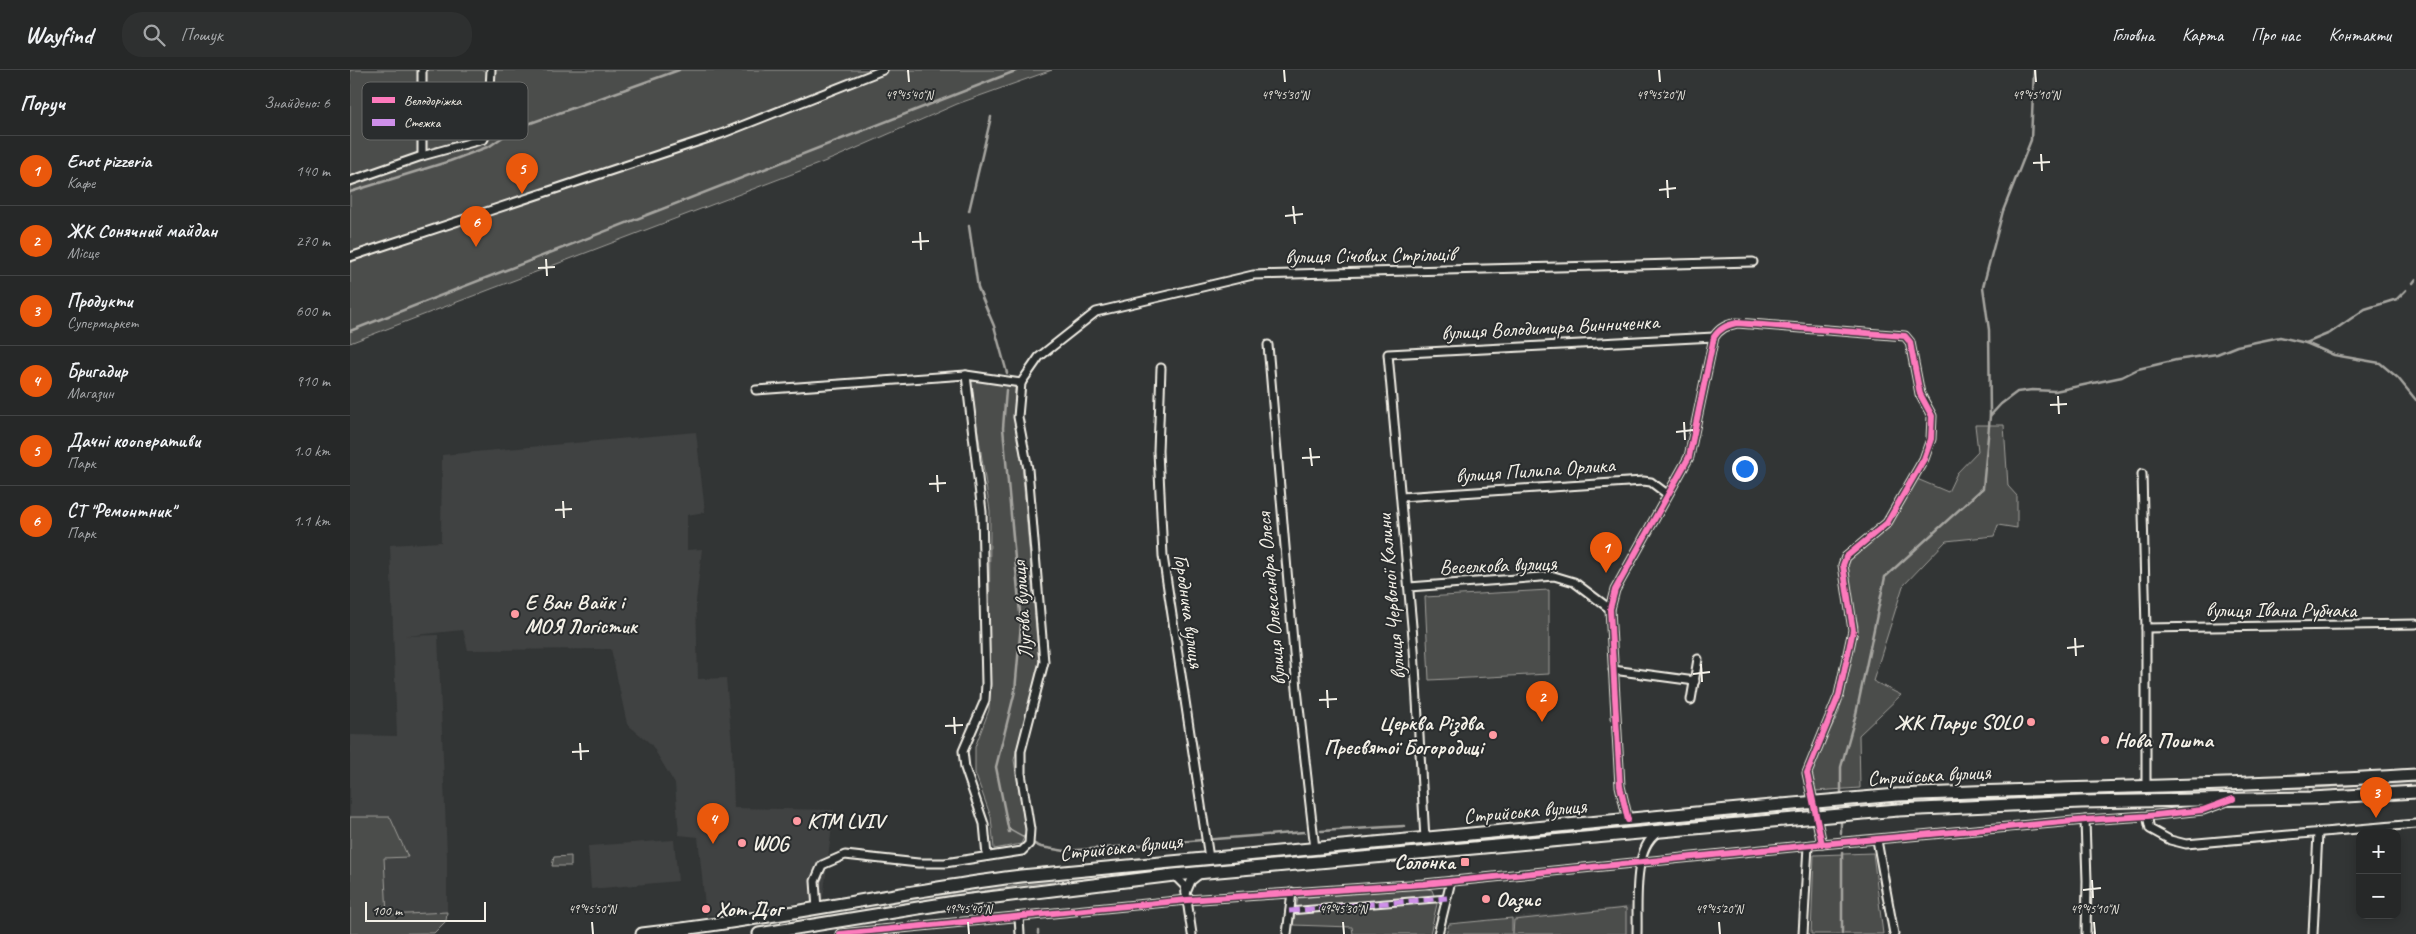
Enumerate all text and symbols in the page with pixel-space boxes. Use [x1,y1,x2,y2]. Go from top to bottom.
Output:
search box [122,12,472,57]
text: Wayfind [25,20,92,50]
icon: search [140,21,168,49]
text: Пошук [180,23,223,47]
text: Головна [2112,24,2154,46]
text: Карта [2182,24,2223,46]
text: Про нас [2251,24,2301,46]
text: Контакти [2329,24,2391,46]
legend [362,82,528,140]
text: 49°45'40"N [885,87,934,103]
text: 49°45'30"N [1261,87,1310,103]
text: 49°45'20"N [1636,87,1685,103]
text: 49°45'10"N [2012,87,2061,103]
text: Поруч [20,90,65,116]
text: Велодоріжка [404,92,462,109]
text: Знайдено: 6 [264,93,330,113]
text: Стежка [404,114,442,131]
text: Enot pizzeria [67,149,151,173]
pin: 5 [506,153,538,194]
text: 1 [32,161,40,181]
text: 140 m [296,161,330,181]
text: Кафе [67,173,95,193]
pin: 6 [460,206,492,247]
text: ЖК Сонячний майдан [67,219,217,243]
text: 2 [32,231,40,251]
text: 270 m [296,231,330,251]
street label: вулиця Січових Стрільців [1285,240,1460,269]
text: Місце [67,243,99,263]
text: Продукти [67,289,132,313]
text: 3 [32,301,40,321]
text: 600 m [296,301,330,321]
street label: вулиця Володимира Винниченка [1440,308,1662,346]
text: Супермаркет [67,313,138,333]
text: Бригадир [67,359,127,383]
text: 4 [32,371,40,391]
text: 910 m [296,371,330,391]
text: Магазин [67,383,114,403]
text: Дачні кооперативи [67,429,200,453]
text: 5 [33,441,39,461]
text: 1.0 km [293,441,330,461]
street label: вулиця Пилипа Орлика [1455,451,1617,489]
text: Парк [67,453,96,473]
your location [1732,456,1758,482]
text: СТ "Ремонтник" [67,499,175,523]
street label: вулиця Олександра Олеся [1250,510,1292,687]
text: 6 [32,511,40,531]
text: 1.1 km [293,511,330,531]
street label: вулиця Червоної Калини [1371,511,1411,681]
text: Парк [67,523,96,543]
pin: 1 [1590,532,1622,573]
street label: Веселкова вулиця [1439,550,1559,580]
street label: Городнича вулиця [1168,552,1210,671]
street label: Лугова вулиця [1005,558,1038,660]
place label: Е Ван Вайк і МОЯ Логістик [525,589,639,639]
street label: вулиця Івана Рубчака [2206,597,2358,623]
marker: Е Ван Вайк і МОЯ Логістик [509,608,521,620]
pin: 2 [1526,681,1558,722]
place label: ЖК Парус SOLO [1894,709,2023,736]
place label: Церква Різдва Пресвятої Богородиці [1324,710,1486,760]
marker: ЖК Парус SOLO [2025,716,2037,728]
place label: Нова Пошта [2115,727,2215,753]
marker: Церква Різдва Пресвятої Богородиці [1487,729,1499,741]
marker: Нова Пошта [2099,734,2111,746]
street label: Стрийська вулиця [1867,759,1993,791]
pin: 3 [2360,777,2392,818]
street label: Стрийська вулиця [1462,793,1589,829]
pin: 4 [697,803,729,844]
place label: KTM LVIV [807,808,889,834]
marker: KTM LVIV [791,815,803,827]
street label: Стрийська вулиця [1058,827,1185,866]
map controls [2356,829,2401,919]
button: + [2356,829,2401,874]
place label: WOG [752,830,791,856]
marker: WOG [736,837,748,849]
place label: Солонка [1394,849,1457,875]
marker: Солонка [1459,856,1471,868]
button: − [2356,874,2401,919]
place label: Оазис [1496,886,1542,913]
marker: Оазис [1480,893,1492,905]
place label: Хот Дог [716,896,786,922]
scale bar [365,899,486,922]
text: 49°45'50"N [568,901,617,917]
text: 49°45'40"N [944,901,993,917]
text: 49°45'30"N [1319,901,1368,917]
text: 49°45'20"N [1695,901,1744,917]
text: 49°45'10"N [2070,901,2119,917]
text: 100 m [372,902,402,919]
marker: Хот Дог [700,903,712,915]

